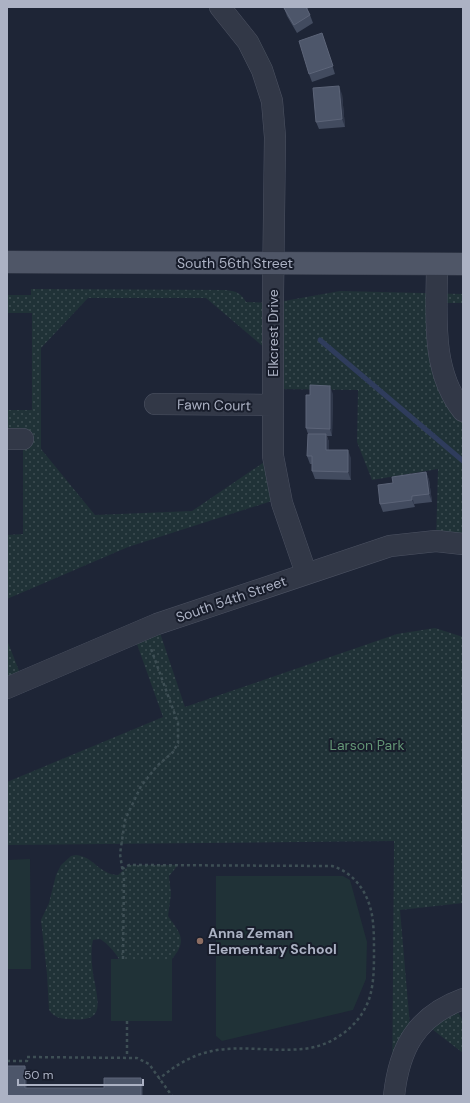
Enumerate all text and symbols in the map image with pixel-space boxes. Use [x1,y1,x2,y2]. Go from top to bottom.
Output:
street label: South 56th Street [177,254,293,272]
street label: Elkcrest Drive [264,289,282,377]
street label: Fawn Court [177,395,251,415]
street label: South 54th Street [173,572,289,626]
park label: Larson Park [330,736,404,754]
place label: Anna Zeman Elementary School [208,924,337,958]
marker: Anna Zeman Elementary School [195,936,205,946]
scale bar [18,1061,143,1087]
text: 50 m [24,1067,53,1083]

